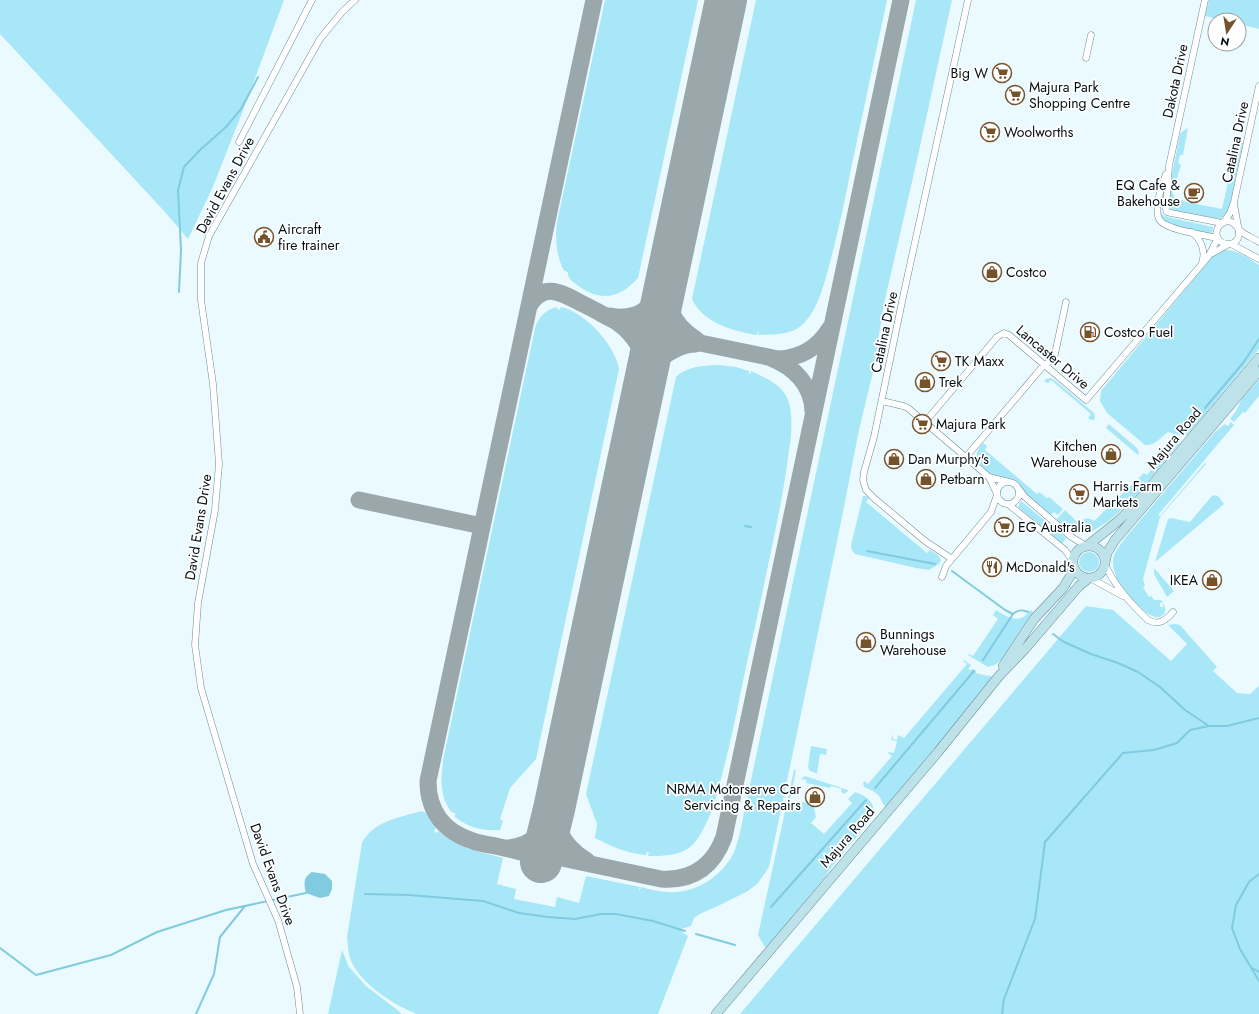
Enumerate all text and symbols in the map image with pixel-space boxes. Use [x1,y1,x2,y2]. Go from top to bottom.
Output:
north arrow [1207,12,1247,52]
text: N [1219,33,1231,51]
street label: Dakota Drive [1157,42,1193,120]
supermarket icon: Big W [991,62,1013,84]
place label: Big W [951,63,988,83]
place label: Majura Park Shopping Centre [1029,77,1130,113]
supermarket icon: Majura Park Shopping Centre [1004,84,1026,106]
street label: Catalina Drive [1217,99,1253,185]
supermarket icon: Woolworths [979,121,1001,143]
place label: Woolworths [1004,122,1074,142]
street label: David Evans Drive [191,133,259,237]
place label: EQ Cafe & Bakehouse [1116,175,1181,211]
cafe icon: EQ Cafe & Bakehouse [1183,182,1205,204]
place label: Aircraft fire trainer [278,219,340,255]
public building icon: Aircraft fire trainer [253,226,275,248]
shop icon: Costco [981,261,1003,283]
place label: Costco [1006,262,1047,282]
street label: Catalina Drive [866,289,902,375]
street label: Lancaster Drive [1012,320,1094,394]
fuel station icon: Costco Fuel [1079,321,1101,343]
place label: Costco Fuel [1104,322,1173,342]
supermarket icon: TK Maxx [930,350,952,372]
place label: TK Maxx [955,351,1004,371]
shop icon: Trek [914,371,936,393]
place label: Trek [939,372,963,392]
street label: Majura Road [1142,403,1206,473]
supermarket icon: Majura Park [911,413,933,435]
place label: Majura Park [936,414,1006,434]
place label: Kitchen Warehouse [1031,436,1097,472]
shop icon: Kitchen Warehouse [1100,443,1122,465]
shop icon: Dan Murphy's [883,448,905,470]
place label: Dan Murphy's [908,449,989,469]
shop icon: Petbarn [915,468,937,490]
place label: Petbarn [940,469,985,489]
street label: David Evans Drive [180,473,216,581]
place label: Harris Farm Markets [1093,476,1162,512]
supermarket icon: Harris Farm Markets [1068,483,1090,505]
supermarket icon: EG Australia [993,516,1015,538]
place label: EG Australia [1018,517,1091,537]
restaurant icon: McDonald's [981,556,1003,578]
place label: McDonald's [1006,557,1075,577]
shop icon: IKEA [1201,569,1223,591]
place label: IKEA [1170,570,1199,590]
place label: Bunnings Warehouse [880,624,946,660]
shop icon: Bunnings Warehouse [855,631,877,653]
place label: NRMA Motorserve Car Servicing & Repairs [666,779,801,815]
shop icon: NRMA Motorserve Car Servicing & Repairs [804,786,826,808]
street label: Majura Road [815,802,879,872]
street label: David Evans Drive [245,820,301,928]

